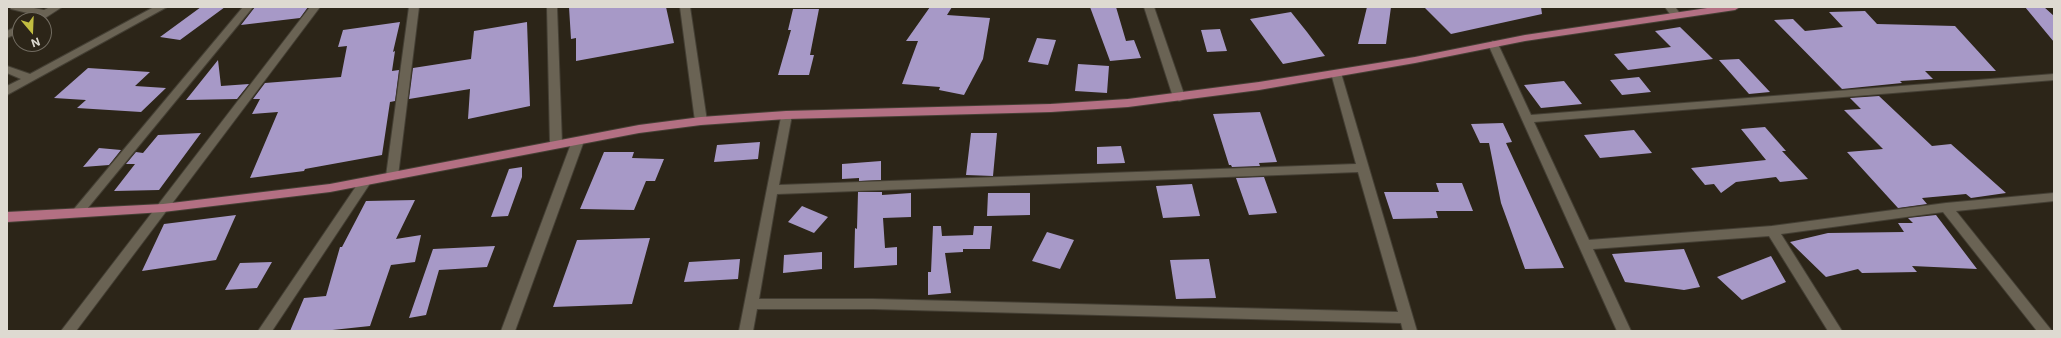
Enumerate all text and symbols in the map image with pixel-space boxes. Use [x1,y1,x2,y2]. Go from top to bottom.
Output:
north arrow [12,12,52,52]
text: N [29,34,42,50]

